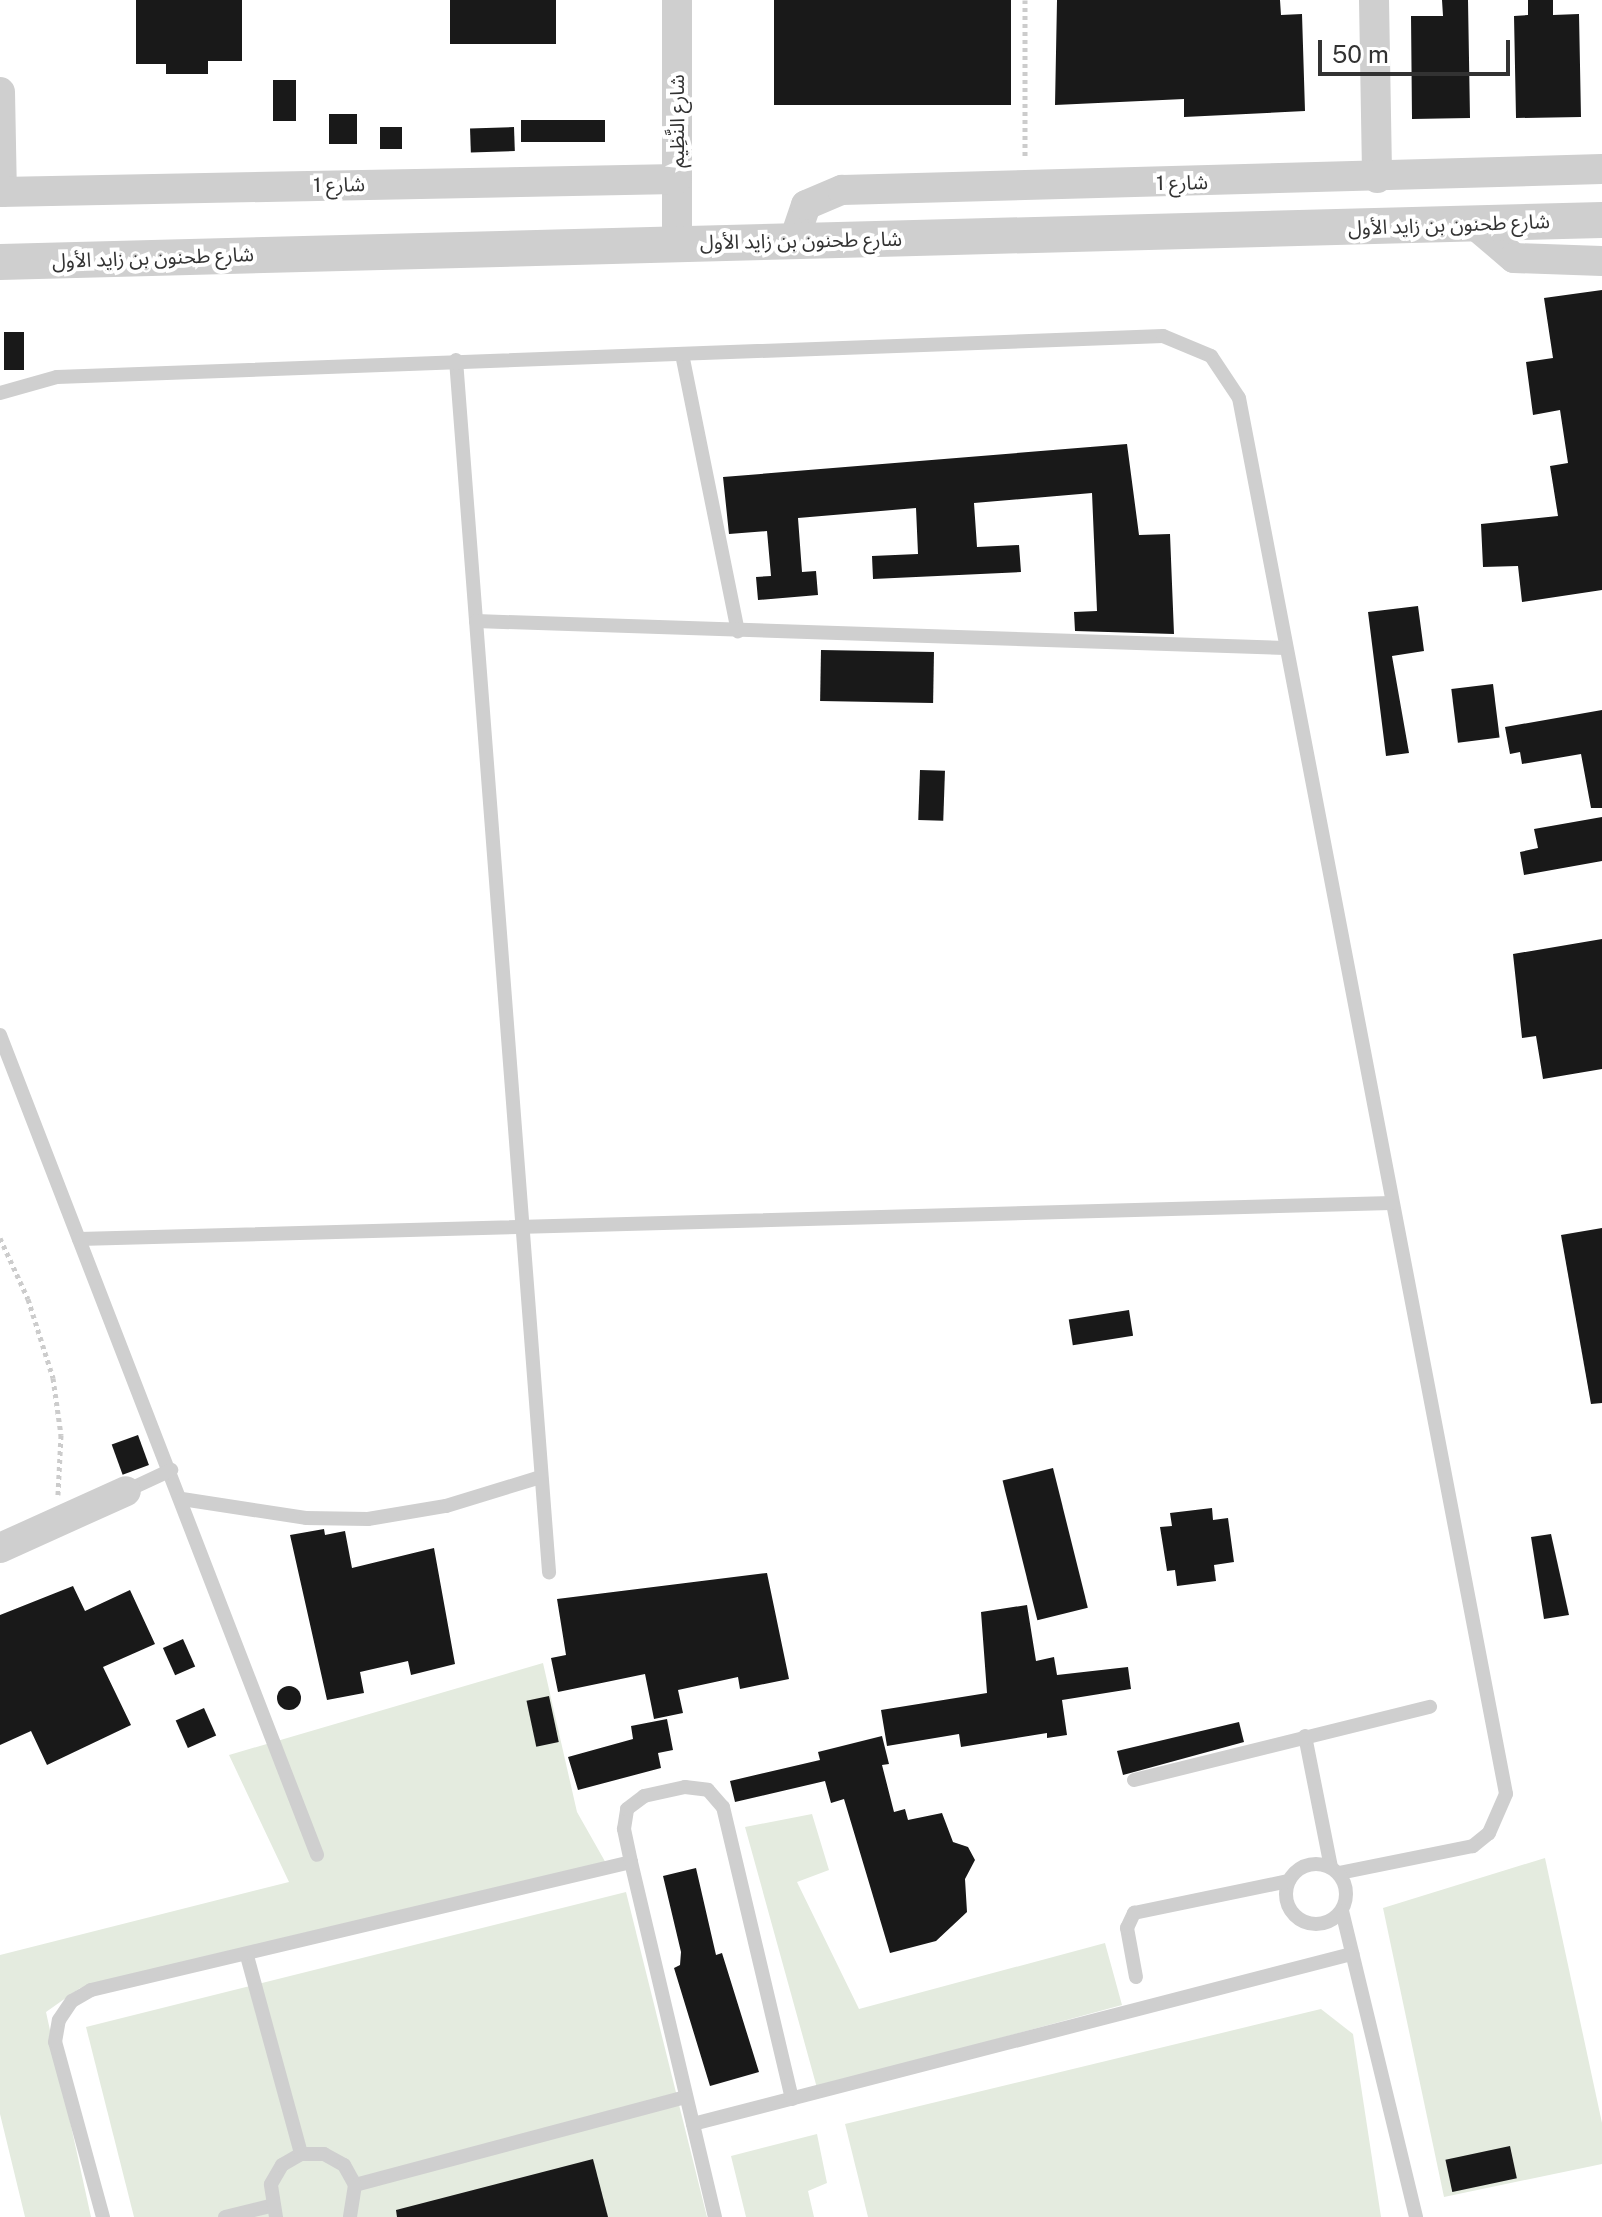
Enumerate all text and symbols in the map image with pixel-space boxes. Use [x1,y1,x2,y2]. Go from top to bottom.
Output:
scale bar [1322,24,1514,74]
text: 50 m [1332,40,1389,68]
street label: شارع النَّظِيم [665,74,689,168]
street label: شارع 1 [1156,171,1208,195]
street label: شارع 1 [313,173,365,197]
street label: شارع طحنون بن زايد الأول [1348,209,1550,241]
street label: شارع طحنون بن زايد الأول [700,227,902,255]
street label: شارع طحنون بن زايد الأول [52,242,254,274]

